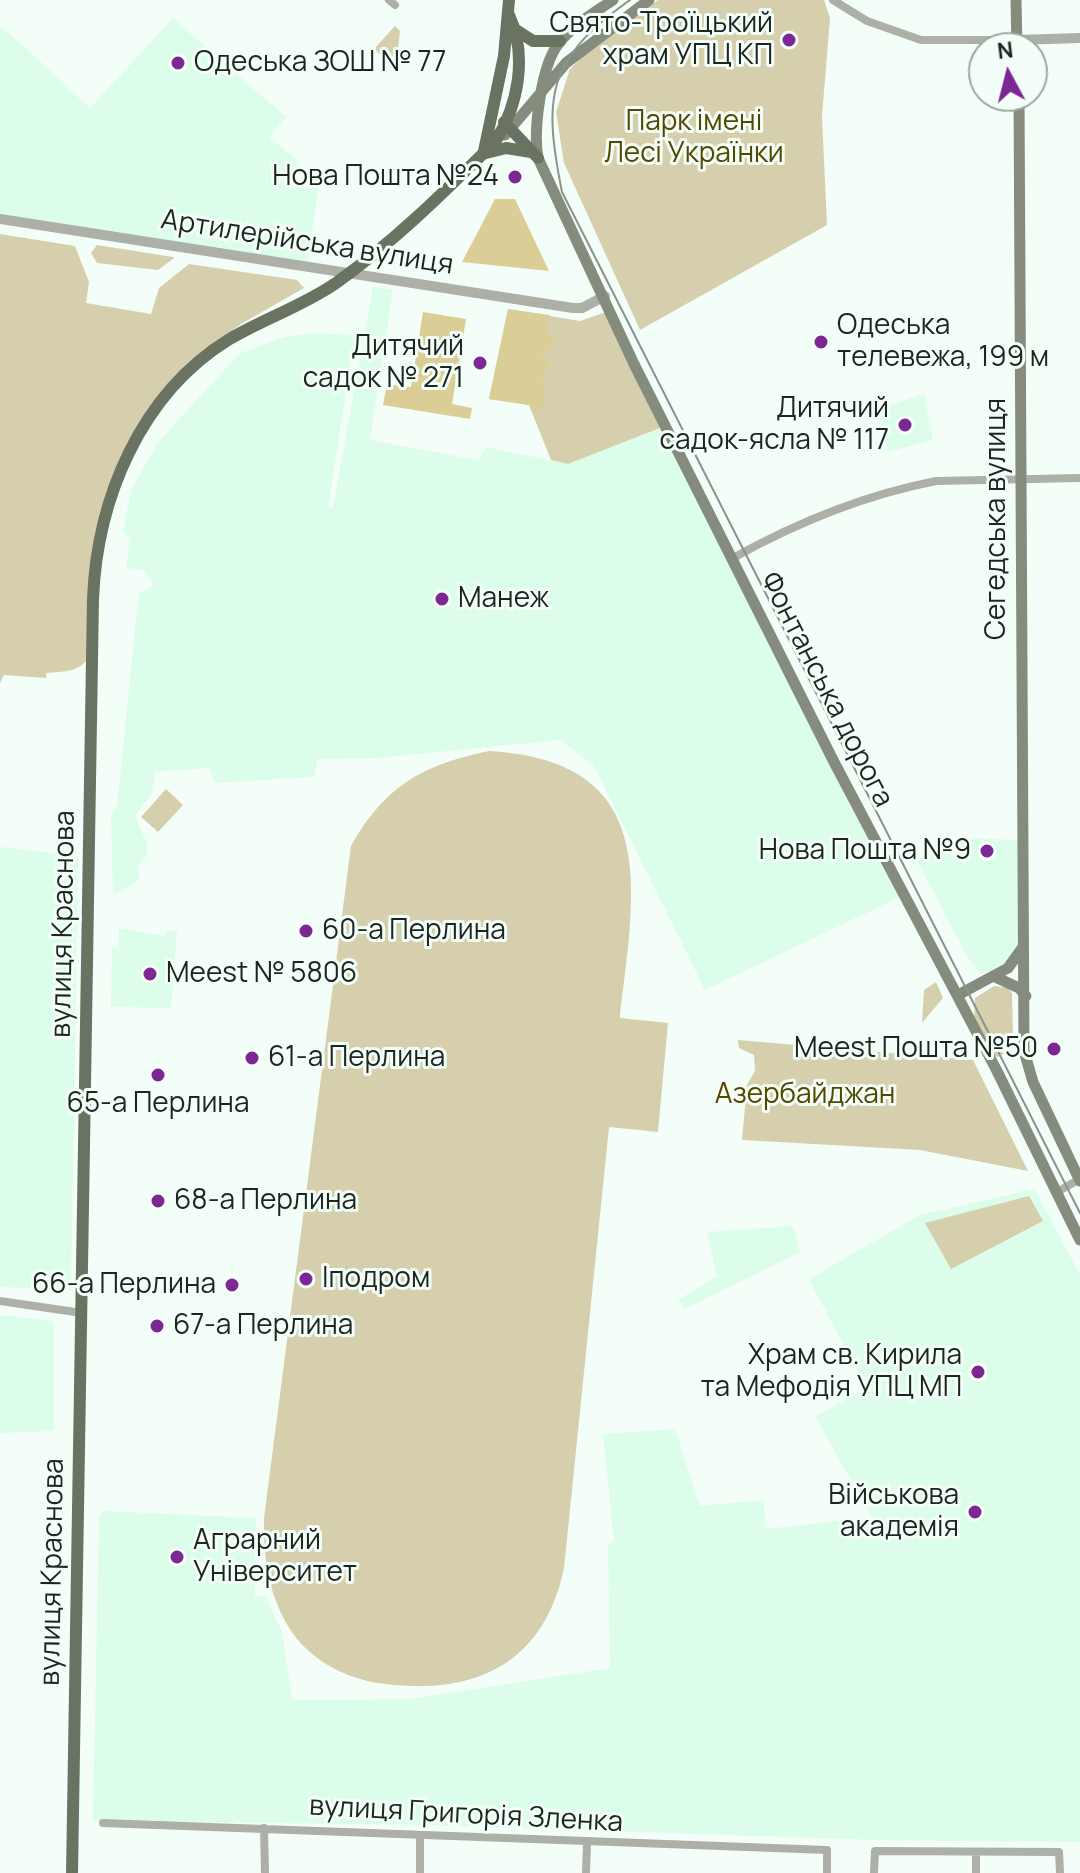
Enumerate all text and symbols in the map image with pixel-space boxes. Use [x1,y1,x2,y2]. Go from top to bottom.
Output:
place label: Свято-Троїцький храм УПЦ КП [550,7,773,73]
marker: Свято-Троїцький храм УПЦ КП [780,31,798,49]
north arrow [968,32,1048,112]
text: N [996,34,1015,66]
place label: Одеська ЗОШ № 77 [194,46,446,80]
marker: Одеська ЗОШ № 77 [169,54,187,72]
park label: Парк імені Лесі Українки [604,105,784,171]
place label: Нова Пошта №24 [272,160,499,194]
marker: Нова Пошта №24 [506,168,524,186]
street label: Артилерійська вулиця [158,203,456,283]
place label: Одеська телевежа, 199 м [837,309,1049,375]
place label: Дитячий садок № 271 [303,330,464,396]
marker: Одеська телевежа, 199 м [812,333,830,351]
marker: Дитячий садок № 271 [471,354,489,372]
place label: Дитячий садок-ясла № 117 [660,392,889,458]
street label: Сегедська вулиця [980,398,1014,640]
marker: Дитячий садок-ясла № 117 [896,416,914,434]
street label: Фонтанська дорога [752,567,900,813]
place label: Манеж [458,582,549,616]
marker: Манеж [433,590,451,608]
street label: вулиця Краснова [45,810,83,1038]
place label: Нова Пошта №9 [759,834,971,868]
marker: Нова Пошта №9 [978,842,996,860]
place label: 60-а Перлина [322,914,506,948]
marker: 60-а Перлина [297,922,315,940]
place label: Meest № 5806 [166,957,357,991]
marker: Meest № 5806 [141,965,159,983]
place label: Meest Пошта №50 [794,1032,1038,1066]
marker: Meest Пошта №50 [1045,1040,1063,1058]
place label: 61-а Перлина [268,1041,445,1075]
marker: 61-а Перлина [243,1049,261,1067]
marker: 65-а Перлина [149,1066,167,1084]
park label: Азербайджан [715,1078,895,1112]
place label: 65-а Перлина [67,1087,249,1121]
place label: 68-а Перлина [174,1184,357,1218]
marker: 68-а Перлина [149,1192,167,1210]
place label: Іподром [322,1262,430,1296]
place label: 66-а Перлина [32,1268,216,1302]
marker: Іподром [297,1270,315,1288]
marker: 66-а Перлина [223,1276,241,1294]
place label: 67-а Перлина [173,1309,353,1343]
marker: 67-а Перлина [148,1317,166,1335]
place label: Храм св. Кирила та Мефодія УПЦ МП [701,1339,962,1405]
marker: Храм св. Кирила та Мефодія УПЦ МП [969,1363,987,1381]
street label: вулиця Краснова [34,1458,72,1686]
place label: Військова академія [828,1479,959,1545]
marker: Військова академія [966,1503,984,1521]
place label: Аграрний Університет [193,1524,357,1590]
marker: Аграрний Університет [168,1548,186,1566]
street label: вулиця Григорія Зленка [308,1790,624,1840]

